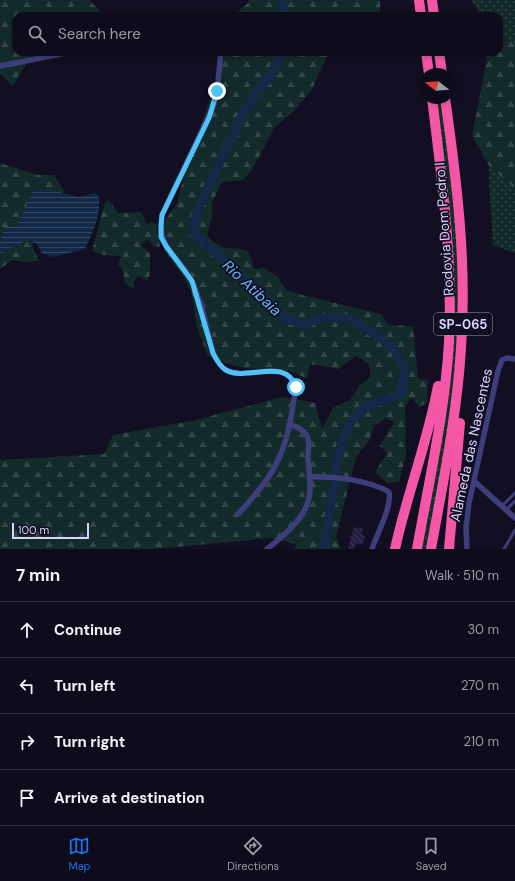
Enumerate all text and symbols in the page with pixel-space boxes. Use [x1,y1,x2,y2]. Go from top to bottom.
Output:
search box [12,12,503,56]
icon: search [26,23,48,45]
text: Search here [58,24,141,44]
north arrow [419,68,455,104]
route end [208,82,226,100]
street label: Rodovia Dom Pedro I [430,162,458,296]
water label: Rio Atibaia [218,255,286,321]
road number: SP-065 [434,313,492,335]
street label: Alameda das Nascentes [446,367,496,523]
route start [287,378,305,396]
scale bar [12,521,89,540]
text: 100 m [18,523,49,537]
text: 7 min [16,564,60,586]
text: Walk · 510 m [425,567,499,584]
icon: ahead [16,619,38,641]
text: Continue [54,620,122,640]
text: 30 m [467,621,499,638]
icon: left [16,675,38,697]
text: Turn left [54,676,115,696]
text: 270 m [461,677,499,694]
icon: right [16,731,38,753]
text: Turn right [54,732,125,752]
text: 210 m [464,733,499,750]
icon: arrive [16,787,38,809]
text: Arrive at destination [54,788,205,808]
tab: Map [68,835,91,873]
tab: Directions [227,835,279,873]
tab: Saved [416,835,447,873]

